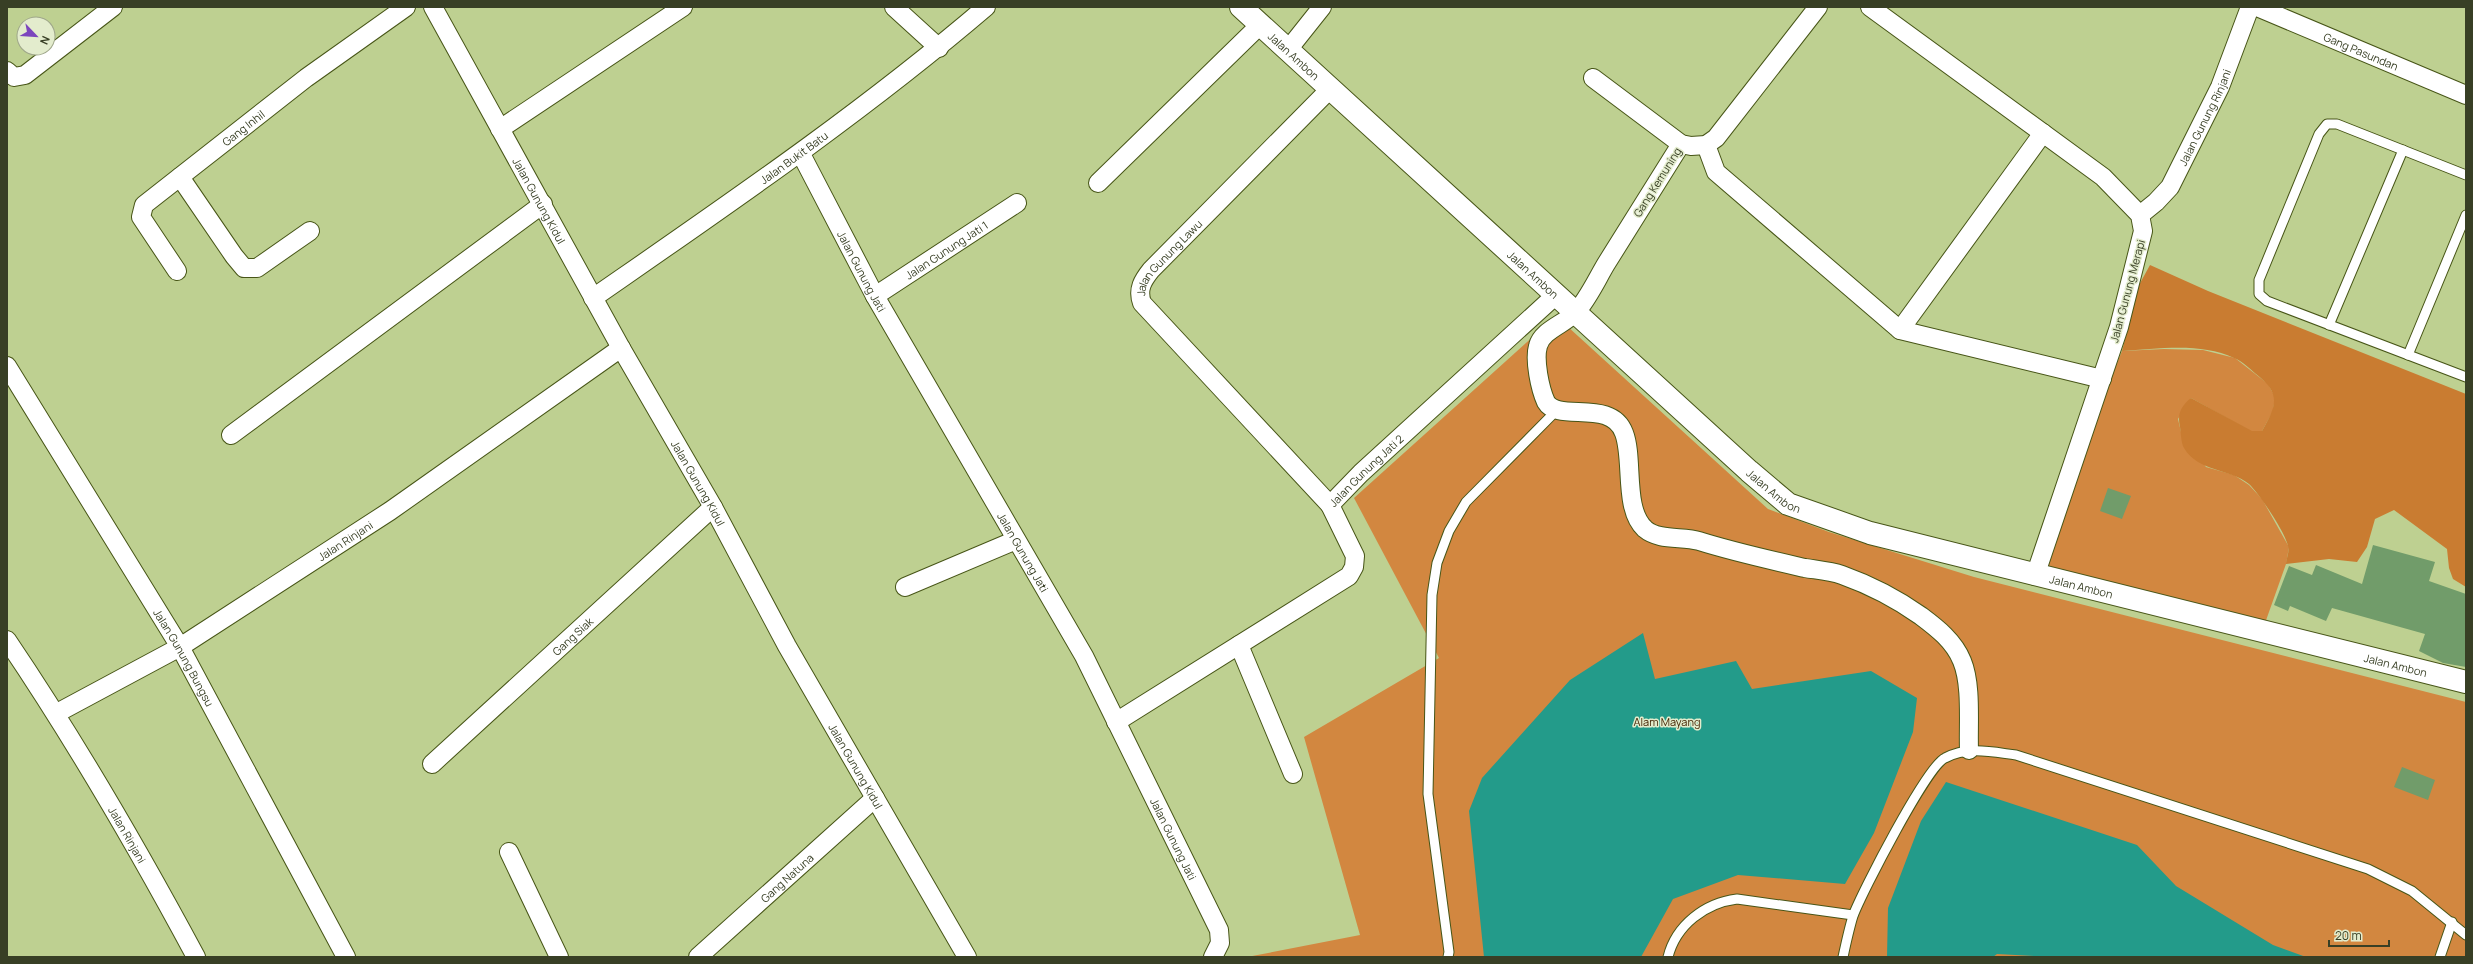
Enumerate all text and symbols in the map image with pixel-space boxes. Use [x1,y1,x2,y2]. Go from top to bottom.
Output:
north arrow [16,16,56,56]
street label: Jalan Ambon [1265,28,1323,83]
street label: Gang Pasundan [2322,28,2401,73]
text: N [37,34,54,47]
street label: Jalan Gunung Rinjani [2175,67,2234,168]
street label: Gang Inhil [219,106,267,149]
street label: Jalan Bukit Batu [756,127,830,187]
street label: Gang Kemuning [1630,144,1684,220]
street label: Jalan Gunung Kidul [510,155,569,246]
street label: Jalan Gunung Lawu [1133,216,1205,296]
street label: Jalan Gunung Jati 1 [902,217,990,282]
street label: Jalan Gunung Jati [835,228,890,314]
street label: Jalan Gunung Merapi [2106,238,2148,344]
street label: Jalan Ambon [1504,247,1562,301]
street label: Jalan Gunung Jati 2 [1325,431,1406,510]
street label: Jalan Gunung Kidul [668,437,729,528]
street label: Jalan Ambon [1744,465,1803,515]
street label: Jalan Gunung Jati [995,509,1053,594]
street label: Jalan Rinjani [314,517,375,564]
street label: Jalan Ambon [2048,571,2115,601]
street label: Jalan Gunung Bungsu [151,606,218,709]
street label: Gang Siak [549,613,596,658]
street label: Jalan Ambon [2363,649,2429,680]
park label: Alam Mayang [1634,714,1700,729]
street label: Jalan Gunung Kidul [826,720,887,811]
street label: Jalan Gunung Jati [1147,795,1201,882]
street label: Jalan Rinjani [106,804,150,865]
street label: Gang Natuna [757,850,816,905]
scale bar [2329,922,2389,948]
text: 20 m [2335,927,2362,944]

